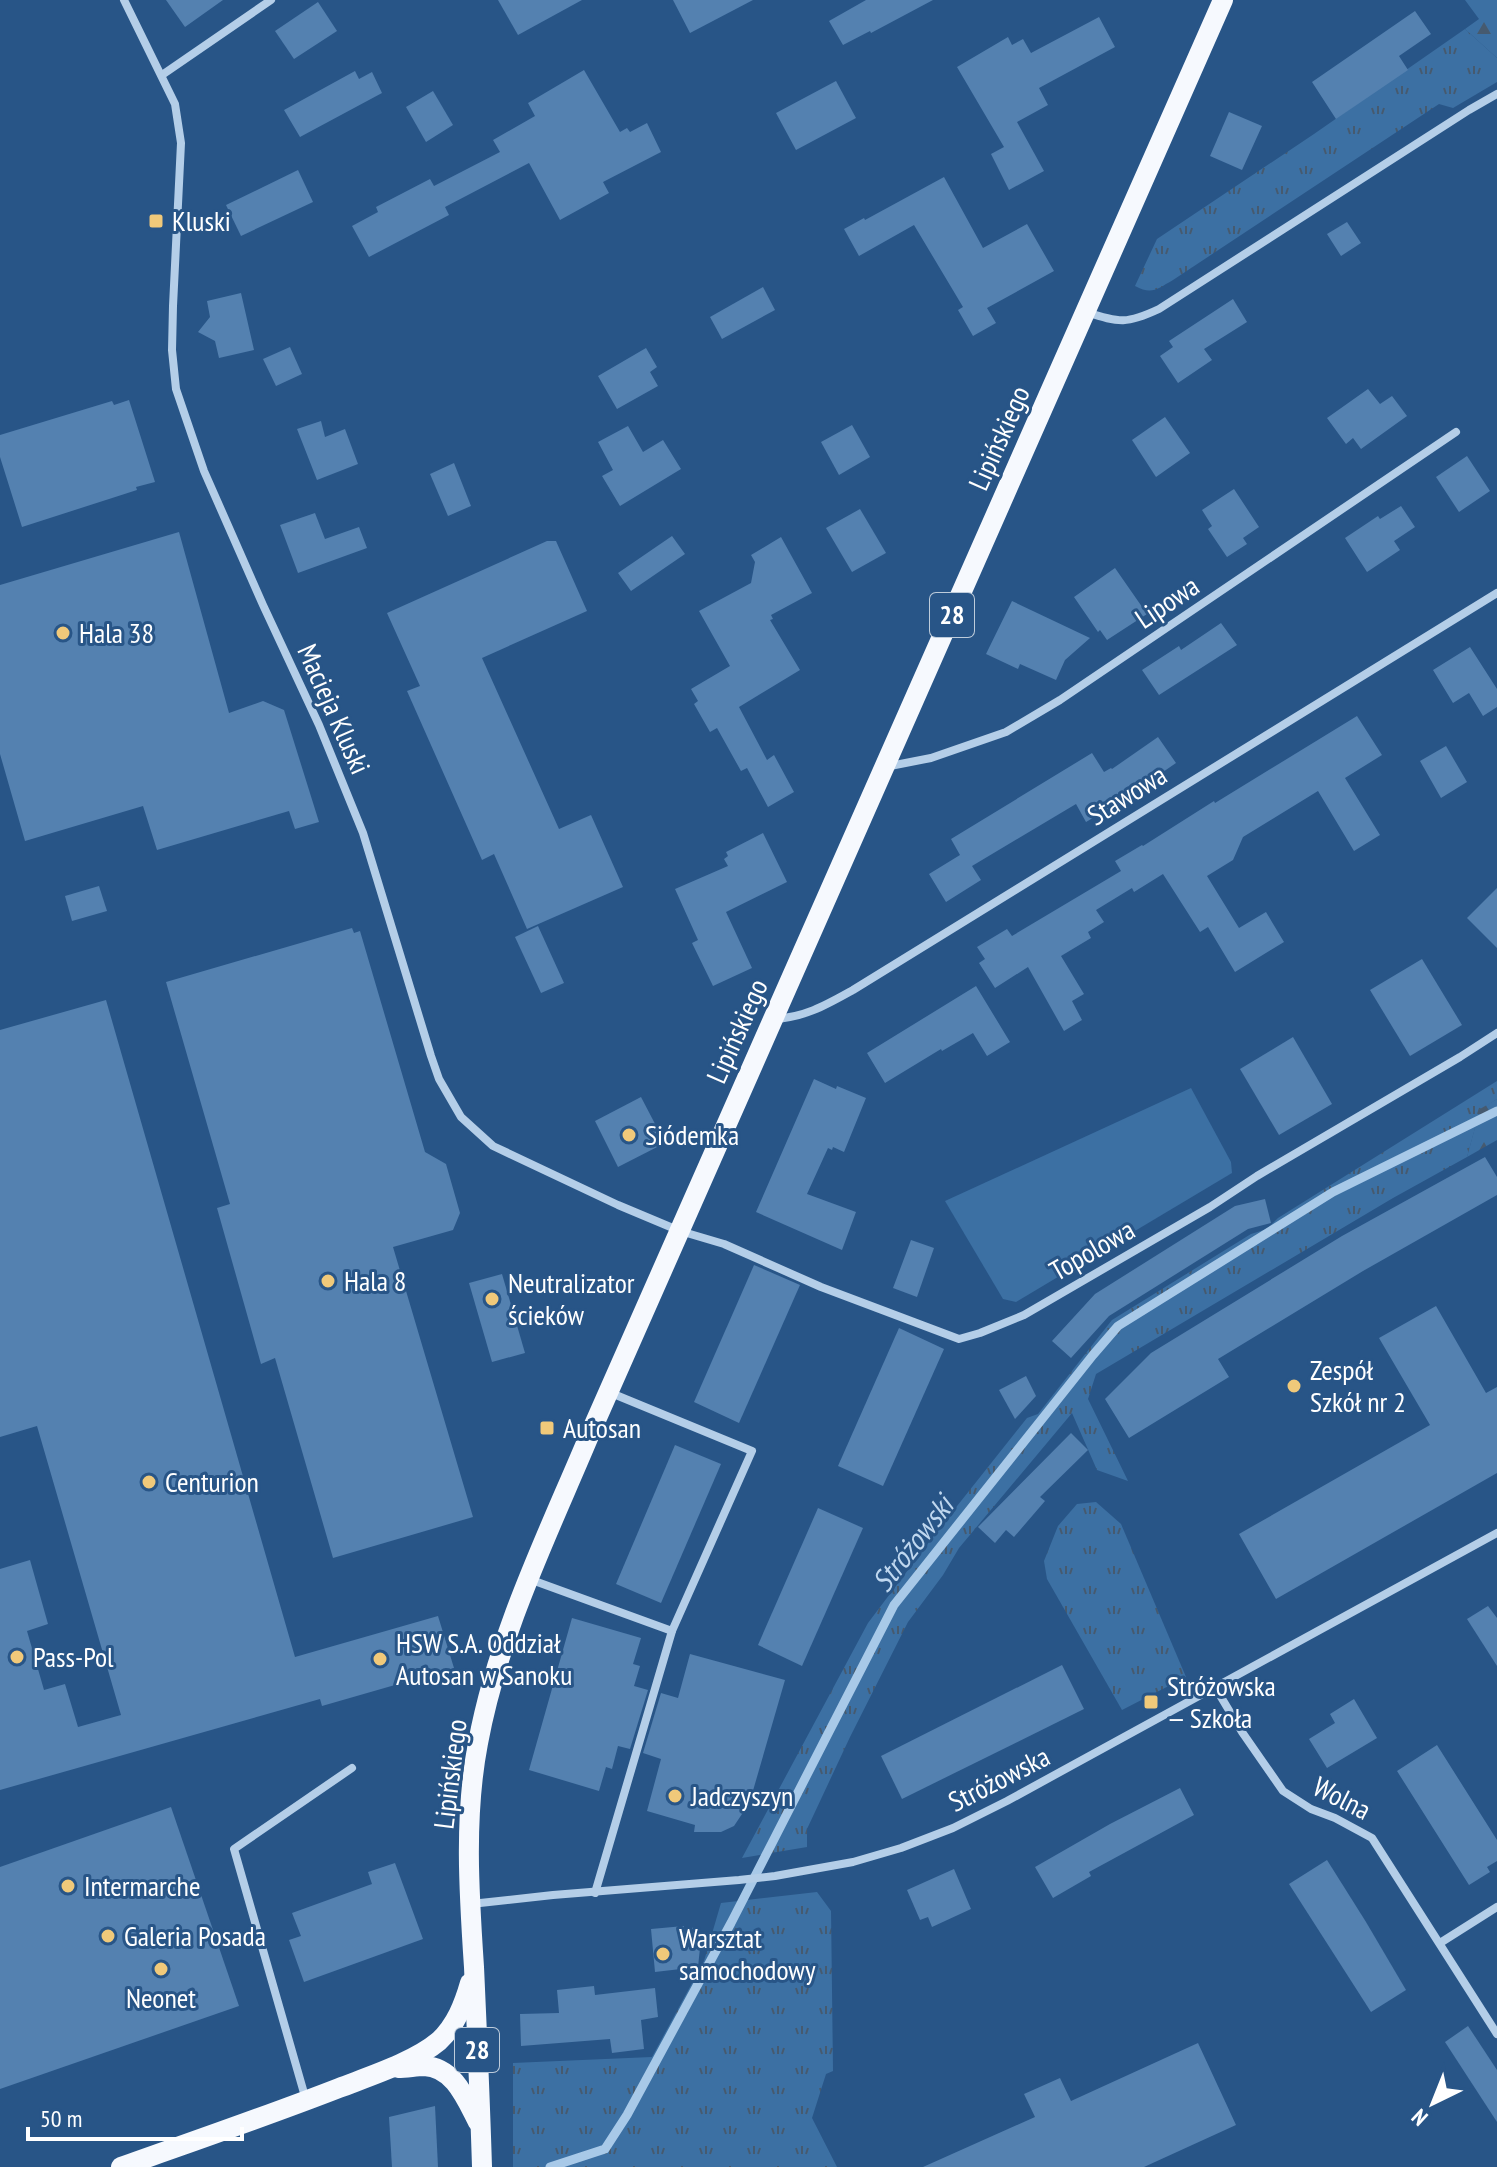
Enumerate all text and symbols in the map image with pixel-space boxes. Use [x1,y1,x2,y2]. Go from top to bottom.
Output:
place label: Kluski [172,202,231,239]
marker: Kluski [147,212,165,230]
street label: Lipińskiego [959,380,1038,496]
street label: Lipowa [1128,567,1206,636]
road number: 28 [930,593,974,637]
place label: Hala 38 [79,614,154,651]
marker: Hala 38 [54,624,72,642]
street label: Macieja Kluski [289,638,380,780]
street label: Stawowa [1080,756,1173,833]
street label: Lipińskiego [697,973,776,1089]
place label: Siódemka [645,1116,739,1153]
marker: Siódemka [620,1126,638,1144]
street label: Topolowa [1043,1211,1141,1289]
place label: Hala 8 [344,1262,406,1299]
place label: Neutralizator ścieków [508,1264,635,1333]
marker: Hala 8 [319,1272,337,1290]
marker: Neutralizator ścieków [483,1290,501,1308]
place label: Zespół Szkół nr 2 [1310,1351,1406,1420]
marker: Zespół Szkół nr 2 [1285,1377,1303,1395]
place label: Autosan [563,1409,641,1446]
marker: Autosan [538,1419,556,1437]
place label: Centurion [165,1463,259,1500]
marker: Centurion [140,1473,158,1491]
water label: Stróżowski [862,1485,964,1599]
place label: HSW S.A. Oddział Autosan w Sanoku [396,1624,572,1693]
place label: Pass-Pol [33,1638,114,1675]
marker: Pass-Pol [8,1648,26,1666]
marker: HSW S.A. Oddział Autosan w Sanoku [371,1650,389,1668]
place label: Stróżowska — Szkoła [1167,1667,1276,1736]
marker: Stróżowska — Szkoła [1142,1693,1160,1711]
street label: Lipińskiego [424,1717,475,1831]
street label: Stróżowska [942,1737,1056,1820]
street label: Wolna [1307,1767,1377,1828]
place label: Jadczyszyn [690,1777,793,1814]
marker: Jadczyszyn [666,1787,684,1805]
place label: Intermarche [84,1867,200,1904]
marker: Intermarche [59,1877,77,1895]
place label: Galeria Posada [124,1917,266,1954]
place label: Warsztat samochodowy [679,1919,816,1988]
marker: Galeria Posada [99,1927,117,1945]
marker: Warsztat samochodowy [654,1945,672,1963]
marker: Neonet [152,1960,170,1978]
place label: Neonet [126,1979,196,2016]
road number: 28 [455,2028,499,2072]
north arrow [1393,2063,1473,2143]
scale bar [28,2091,242,2141]
text: 50 m [40,2103,82,2134]
text: N [1405,2103,1433,2132]

